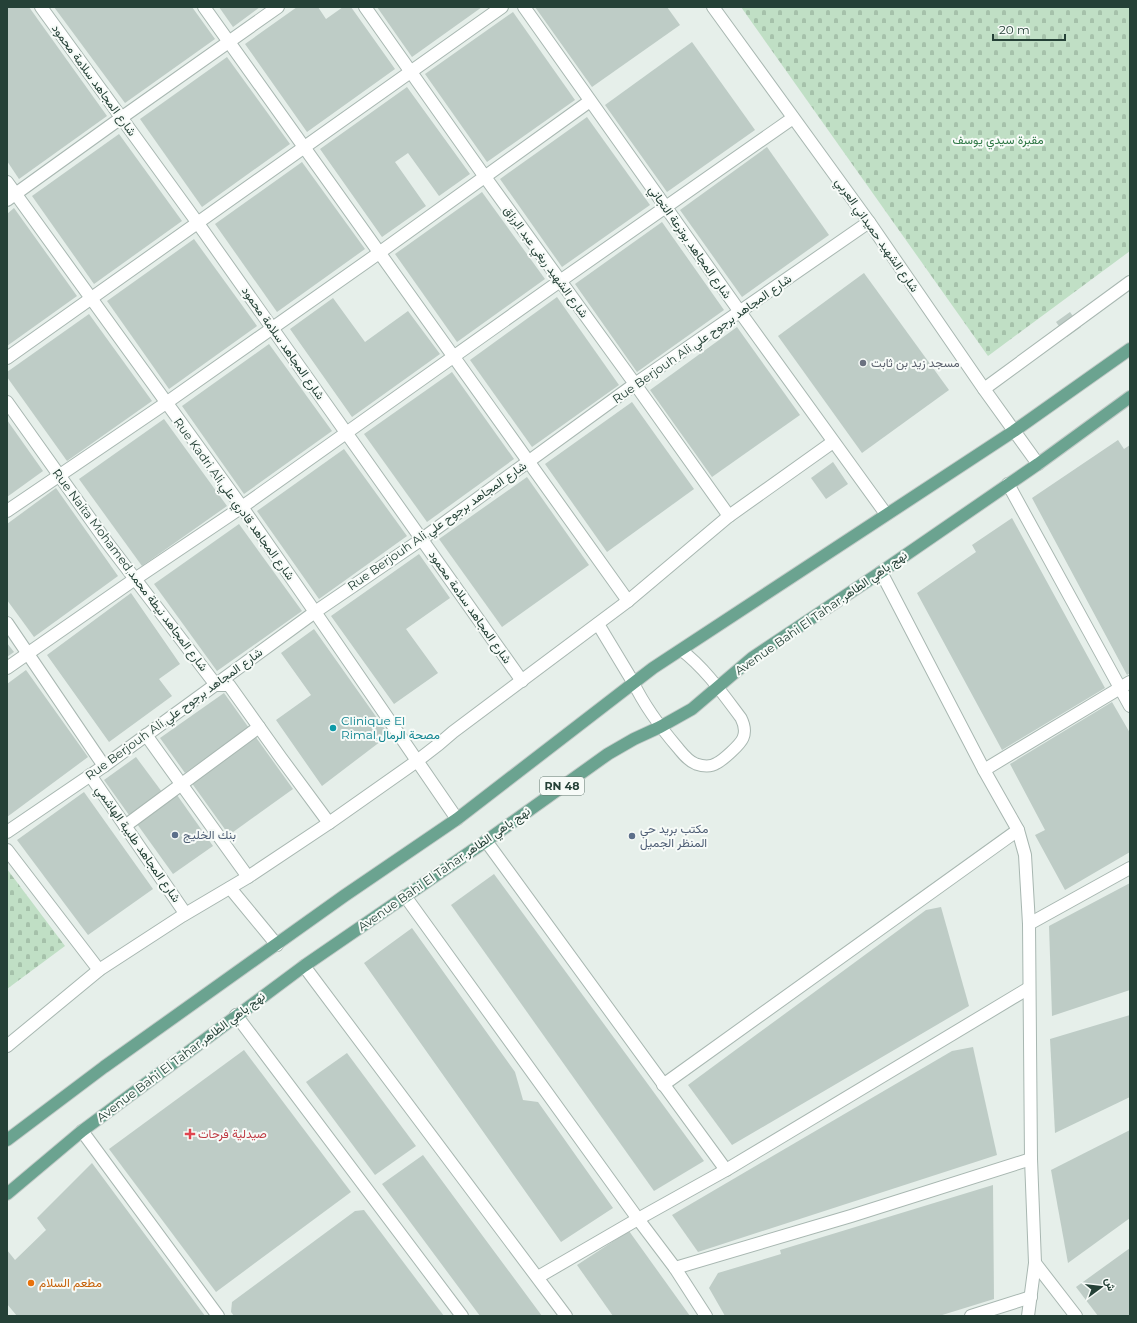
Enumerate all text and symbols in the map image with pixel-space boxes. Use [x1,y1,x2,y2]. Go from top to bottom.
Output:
scale bar [993,16,1065,42]
street label: شارع المجاهد سلامة محمود [47,21,140,140]
text: 20 m [999,22,1030,37]
park label: مقبرة سيدي يوسف [952,132,1044,150]
street label: شارع الشهيد حميداني العربي [830,175,923,297]
street label: شارع المجاهد بوترعة التجاني [643,182,735,303]
street label: شارع الشهيد ريغي عبد الرزاق [498,203,592,322]
street label: Rue Berjouh Ali,شارع المجاهد برجوح علي [609,271,796,409]
street label: شارع المجاهد سلامة محمود [237,283,328,403]
place label: مسجد زيد بن ثابت [871,355,960,371]
marker: مسجد زيد بن ثابت [858,358,868,368]
street label: Rue Kadri Ali,شارع المجاهد قادري علي [168,415,298,585]
street label: Rue Berjouh Ali,شارع المجاهد برجوح علي [344,458,531,596]
street label: Rue Naita Mohamed,شارع المجاهد نيطة محمد [48,466,211,675]
street label: شارع المجاهد سلامة محمود [424,547,515,667]
street label: Avenue Bahi El Tahar,نهج باهي الطاهر [732,547,911,680]
street label: Rue Berjouh Ali,شارع المجاهد برجوح علي [82,644,267,785]
place label: Clinique El Rimal,مصحة الرمال [341,713,440,743]
marker: Clinique El Rimal,مصحة الرمال [328,723,338,733]
road number: RN 48 [540,777,584,795]
street label: شارع المجاهد طليبة الهاشمي [90,783,184,907]
street label: Avenue Bahi El Tahar,نهج باهي الطاهر [355,803,534,936]
place label: مكتب بريد حي المنظر الجميل [640,821,708,851]
place label: بنك الخليج [183,827,236,844]
marker: بنك الخليج [170,830,180,840]
marker: مكتب بريد حي المنظر الجميل [627,831,637,841]
street label: Avenue Bahi El Tahar,نهج باهي الطاهر [94,988,270,1127]
place label: صيدلية فرحات [198,1126,267,1142]
marker: صيدلية فرحات [185,1129,195,1139]
north arrow [1081,1267,1121,1307]
place label: مطعم السلام [39,1275,102,1291]
text: ش [1102,1276,1119,1293]
marker: مطعم السلام [26,1278,36,1288]

